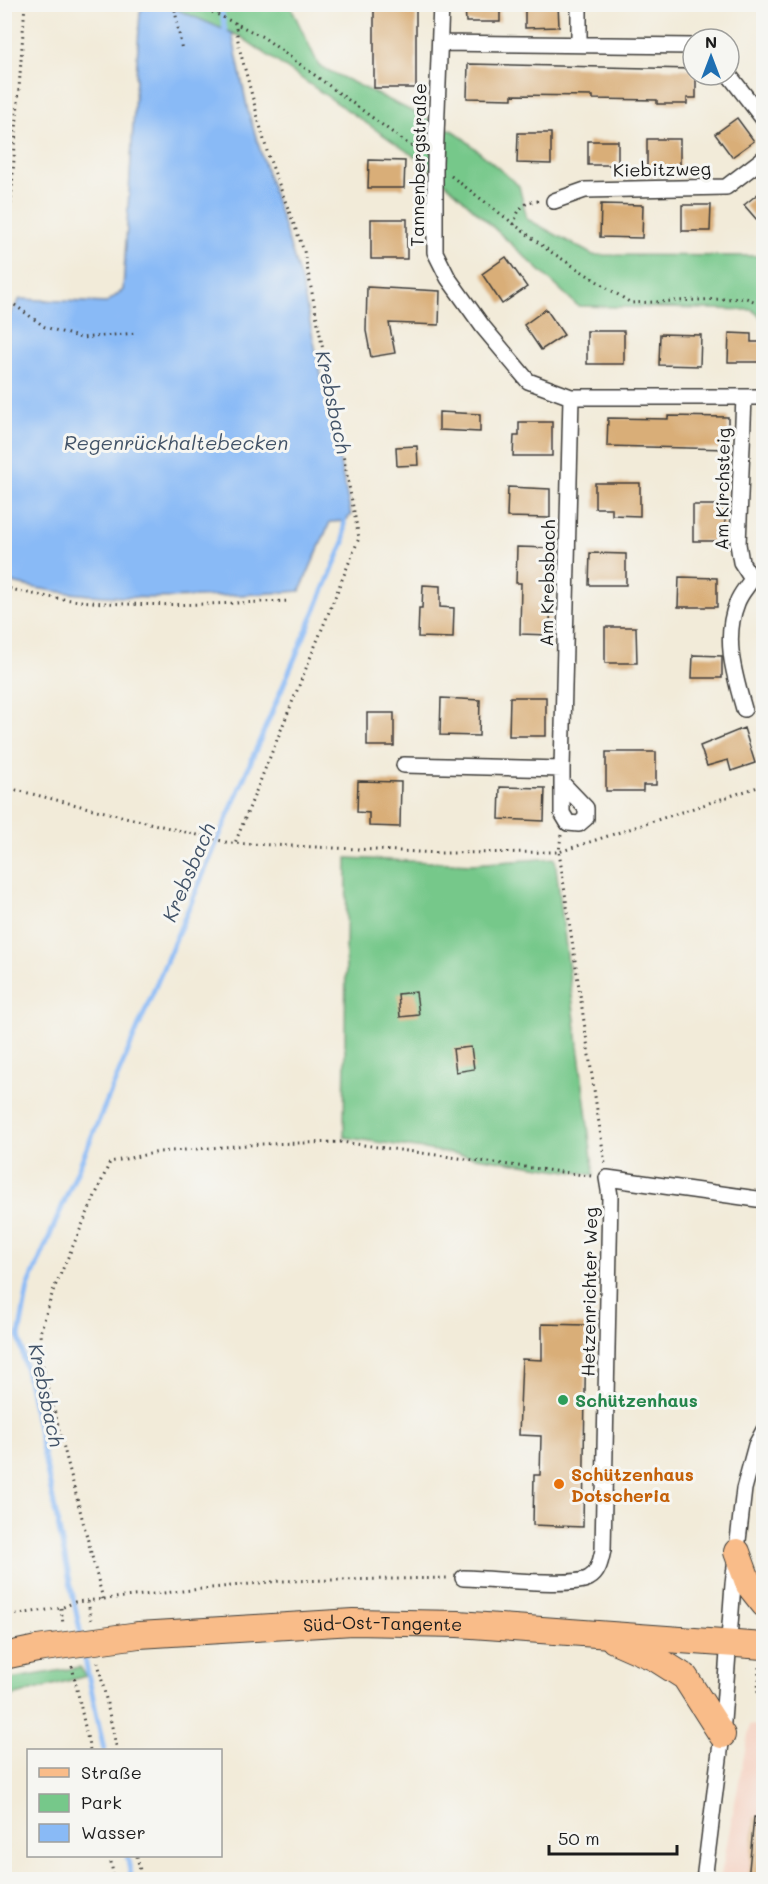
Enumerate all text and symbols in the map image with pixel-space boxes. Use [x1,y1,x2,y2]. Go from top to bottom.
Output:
north arrow [681,27,741,87]
text: N [705,31,717,52]
street label: Tannenbergstraße [405,83,431,247]
street label: Kiebitzweg [613,156,711,182]
water label: Krebsbach [310,348,358,456]
street label: Am Kirchsteig [709,428,735,550]
water label: Regenrückhaltebecken [64,429,288,455]
street label: Am Krebsbach [534,519,560,647]
water label: Krebsbach [155,818,221,926]
street label: Hetzenrichter Weg [576,1207,602,1377]
water label: Krebsbach [23,1341,71,1449]
place label: Schützenhaus [575,1388,698,1412]
marker: Schützenhaus [556,1393,570,1407]
place label: Schützenhaus Dotscheria [571,1462,694,1507]
marker: Schützenhaus Dotscheria [552,1477,566,1491]
street label: Süd-Ost-Tangente [302,1610,463,1637]
legend [27,1749,222,1857]
text: Straße [81,1760,142,1784]
text: Park [81,1790,122,1814]
scale bar [549,1818,676,1856]
text: Wasser [81,1820,146,1844]
text: 50 m [558,1826,600,1850]

